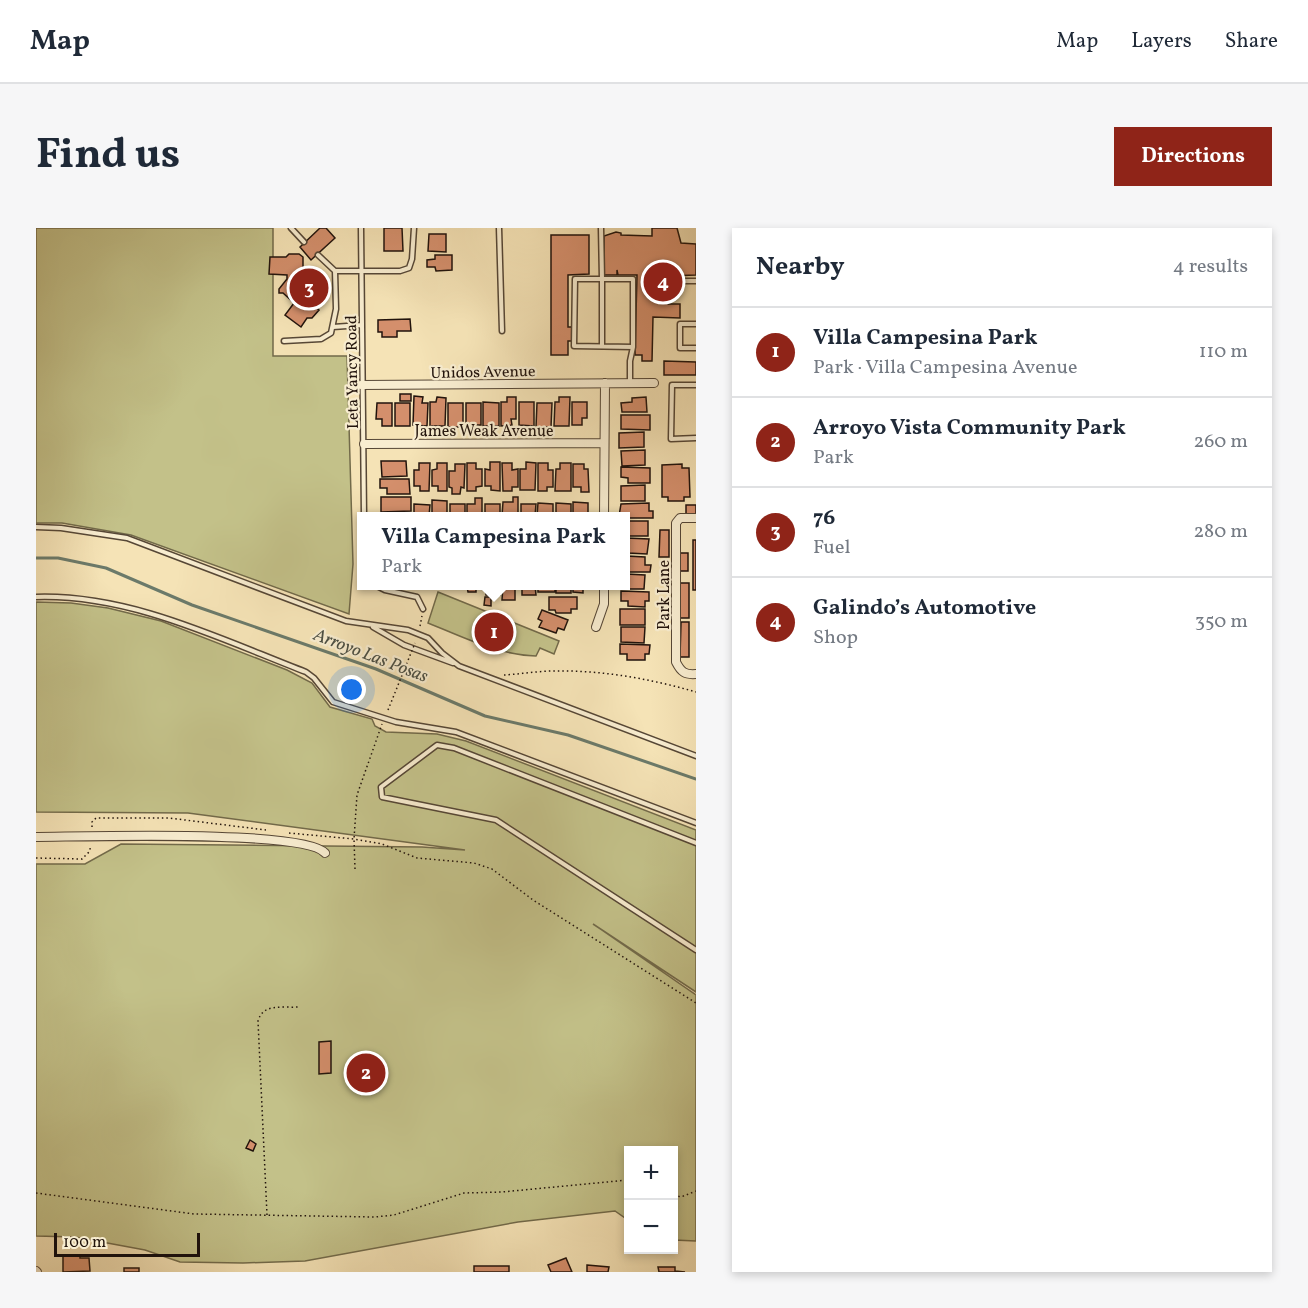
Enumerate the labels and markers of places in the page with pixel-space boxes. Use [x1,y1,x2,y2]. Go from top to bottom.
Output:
pin: 4 [644,260,682,304]
pin: 3 [290,266,328,310]
pin: 1 [474,610,514,654]
pin: 2 [346,1050,386,1096]

